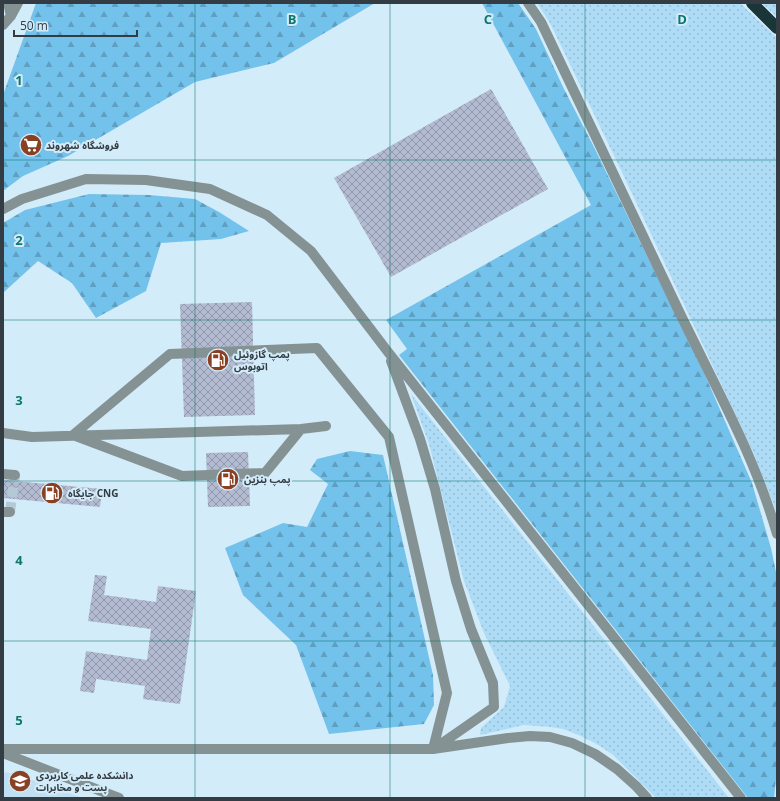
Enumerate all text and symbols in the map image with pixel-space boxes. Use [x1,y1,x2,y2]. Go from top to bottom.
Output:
text: B [288,10,297,28]
text: C [484,10,492,28]
text: D [677,10,687,28]
scale bar [14,12,137,38]
text: 50 m [20,17,48,34]
text: 1 [15,71,23,89]
supermarket icon: فروشگاه شهروند [18,132,44,158]
place label: فروشگاه شهروند [46,138,119,152]
text: 2 [15,231,23,249]
fuel station icon: پمپ گازوئیل اتوبوس [205,347,231,373]
place label: پمپ گازوئیل اتوبوس [234,347,290,373]
text: 3 [15,391,23,409]
fuel station icon: پمپ بنزین [215,466,241,492]
place label: پمپ بنزین [244,472,291,487]
fuel station icon: جایگاه CNG [39,480,65,506]
place label: جایگاه CNG [68,486,118,500]
text: 4 [15,551,23,569]
text: 5 [15,711,23,729]
school or university icon: دانشکده علمی کاربردی پست و مخابرات [7,768,33,794]
place label: دانشکده علمی کاربردی پست و مخابرات [36,768,133,795]

